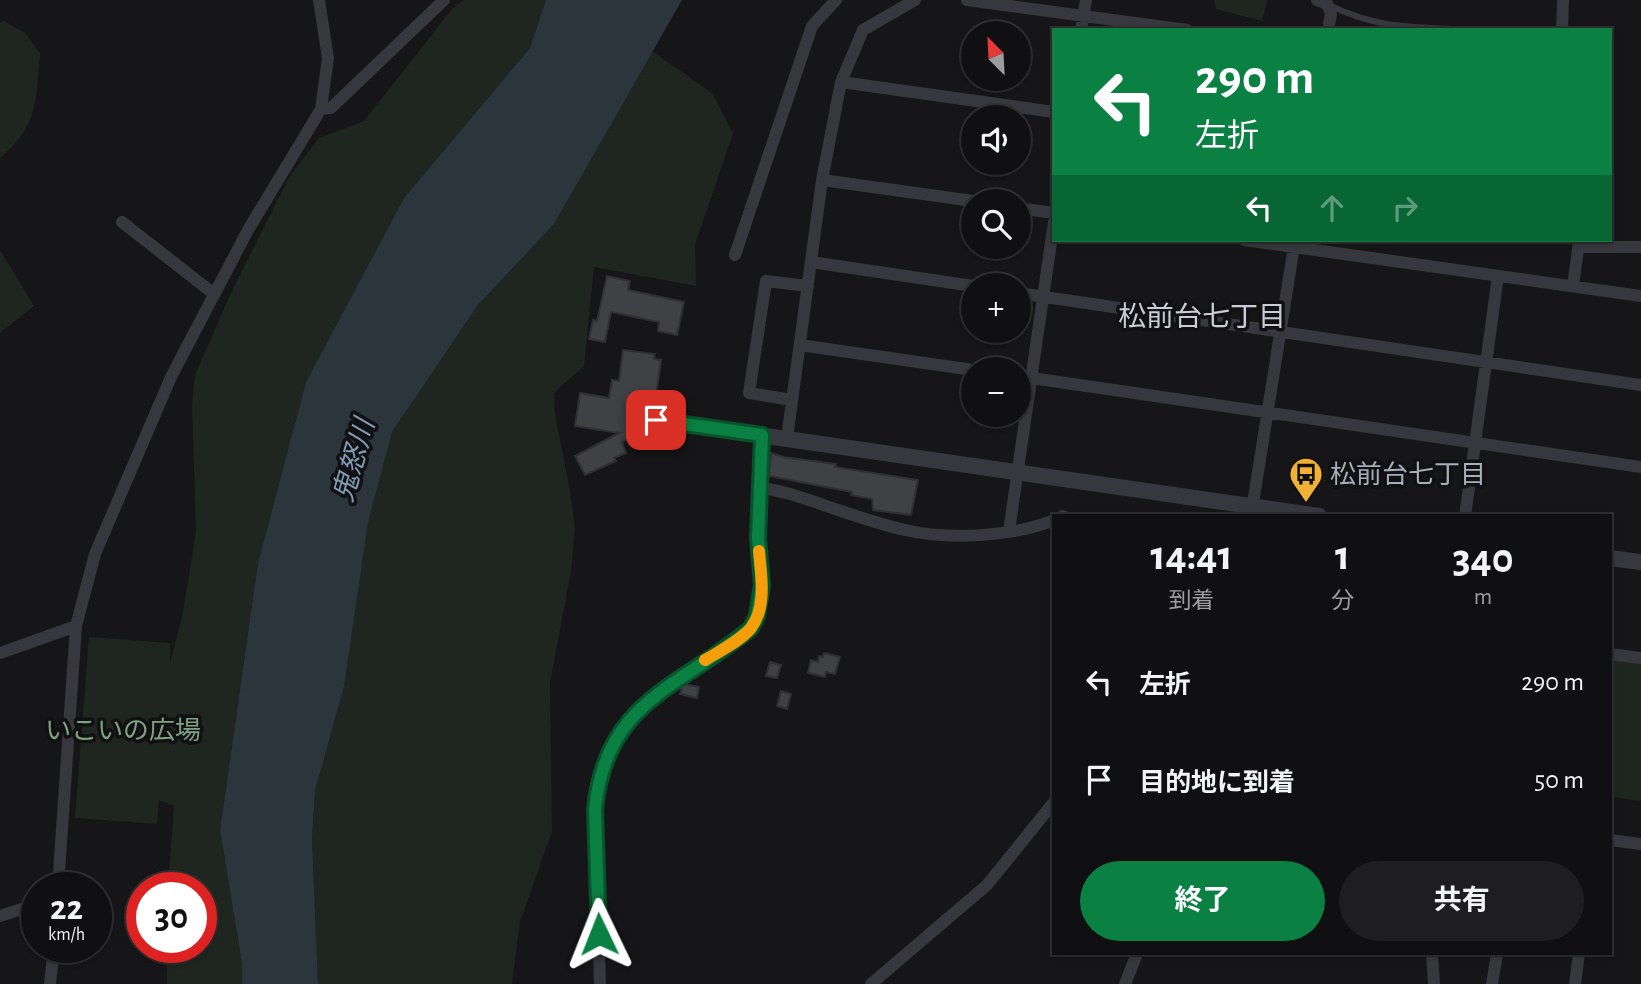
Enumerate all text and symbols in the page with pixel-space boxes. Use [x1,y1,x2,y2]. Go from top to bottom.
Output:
north arrow [961,21,1031,91]
map controls [961,21,1031,427]
text: 290 m [1195,54,1314,103]
icon: left [1080,56,1171,147]
button: sound [961,105,1031,175]
text: 左折 [1195,120,1259,152]
button: search [961,189,1031,259]
icon: left [1240,189,1278,227]
icon: ahead [1313,189,1351,227]
icon: right [1386,189,1424,227]
button: + [961,273,1031,343]
district label: 松前台七丁目 [1118,302,1286,332]
button: − [961,357,1031,427]
pin [626,390,686,450]
icon: arrive [637,401,675,439]
water label: 鬼怒川 [328,413,381,505]
bus stop icon: 松前台七丁目 [1287,455,1325,504]
place label: 松前台七丁目 [1330,461,1486,488]
text: 14:41 [1150,535,1233,577]
text: 1 [1335,535,1350,577]
text: 340 [1452,538,1514,580]
text: m [1474,586,1492,609]
text: 到着 [1169,590,1215,613]
text: 分 [1331,590,1354,613]
icon: left [1080,663,1118,701]
text: 290 m [1521,669,1584,695]
text: 左折 [1139,672,1191,698]
park label: いこいの広場 [45,717,201,744]
icon: arrive [1080,761,1118,799]
text: 50 m [1534,767,1584,793]
text: 目的地に到着 [1139,770,1295,796]
button: 終了 [1080,861,1325,941]
button: 共有 [1339,861,1584,941]
speed limit sign: 30 [126,872,217,963]
text: 22 [50,891,83,926]
position arrow [562,897,636,971]
text: km/h [48,926,85,944]

